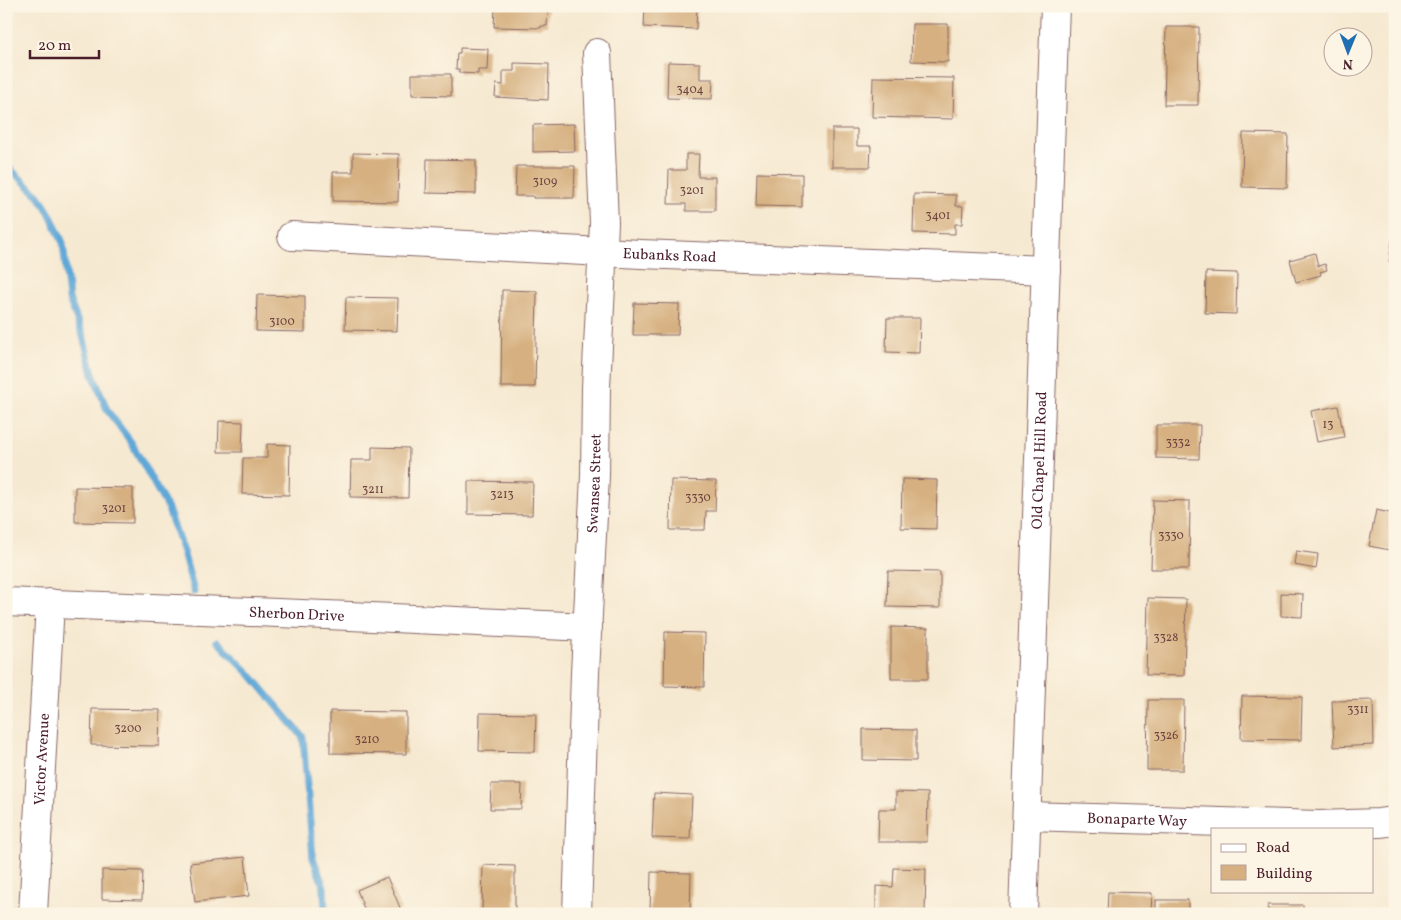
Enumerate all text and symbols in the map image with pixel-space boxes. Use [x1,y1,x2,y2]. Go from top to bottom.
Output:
scale bar [30,28,99,60]
north arrow [1324,28,1374,78]
text: 20 m [38,36,71,57]
text: N [1343,54,1353,73]
house number: 3404 [676,82,704,98]
house number: 3109 [533,174,557,190]
house number: 3201 [680,183,704,199]
house number: 3401 [926,208,950,224]
street label: Eubanks Road [622,244,717,269]
house number: 3100 [269,314,295,330]
street label: Old Chapel Hill Road [1028,391,1053,530]
house number: 13 [1323,417,1333,433]
street label: Swansea Street [583,433,607,534]
house number: 3332 [1166,435,1190,451]
house number: 3211 [362,482,384,498]
house number: 3213 [490,487,514,503]
house number: 3330 [685,490,711,506]
house number: 3201 [102,501,126,517]
house number: 3330 [1158,528,1184,544]
street label: Sherbon Drive [249,603,345,628]
house number: 3328 [1154,630,1178,646]
house number: 3311 [1347,702,1369,718]
street label: Victor Avenue [30,713,56,806]
house number: 3200 [114,721,142,737]
house number: 3326 [1154,728,1178,744]
house number: 3210 [355,732,379,748]
street label: Bonaparte Way [1087,809,1187,833]
legend [1211,828,1374,892]
text: Road [1256,838,1290,859]
text: Building [1256,864,1313,885]

